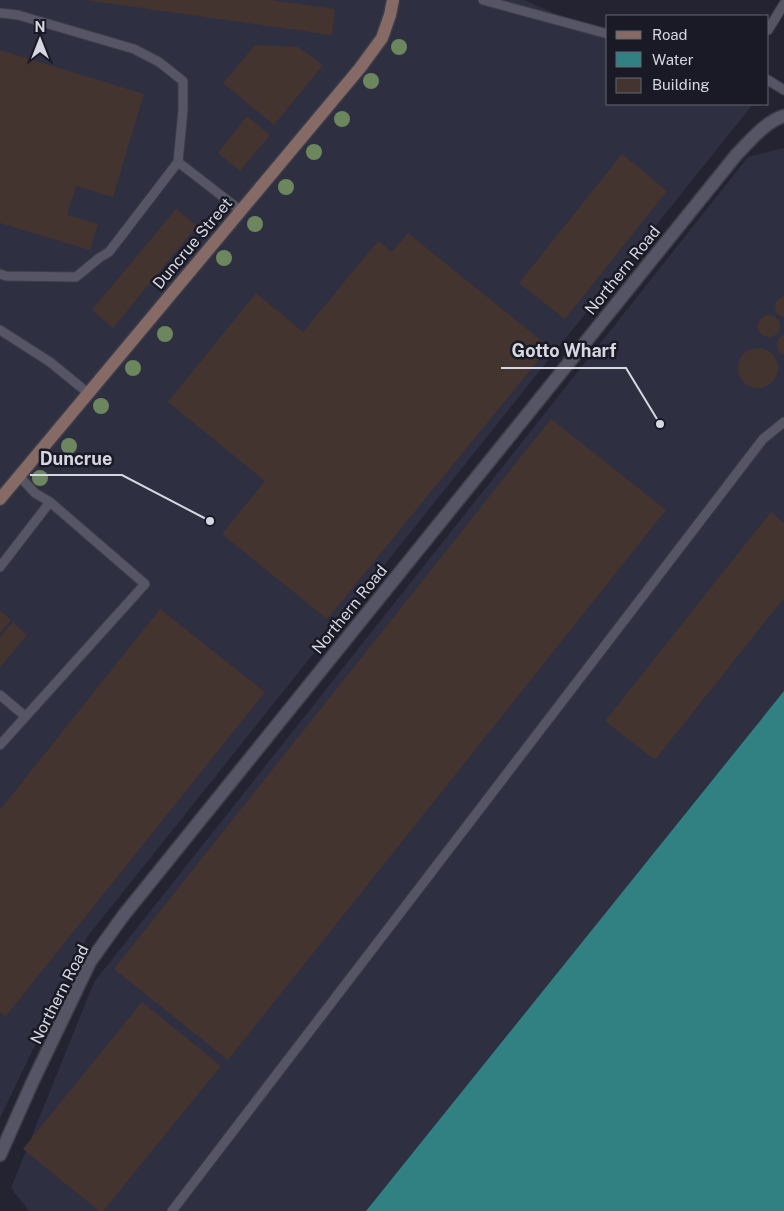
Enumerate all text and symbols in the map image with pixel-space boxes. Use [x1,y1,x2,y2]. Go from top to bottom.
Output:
north arrow [15,15,65,65]
legend [606,15,769,105]
text: N [35,19,45,35]
text: Road [652,26,688,43]
text: Water [652,51,694,68]
text: Building [652,76,710,93]
street label: Duncrue Street [149,194,236,293]
street label: Northern Road [581,222,664,319]
callout: Gotto Wharf [501,335,626,368]
text: Gotto Wharf [512,340,616,361]
callout: Duncrue [30,442,122,475]
text: Duncrue [40,448,112,469]
street label: Northern Road [308,561,391,658]
street label: Northern Road [26,941,93,1047]

